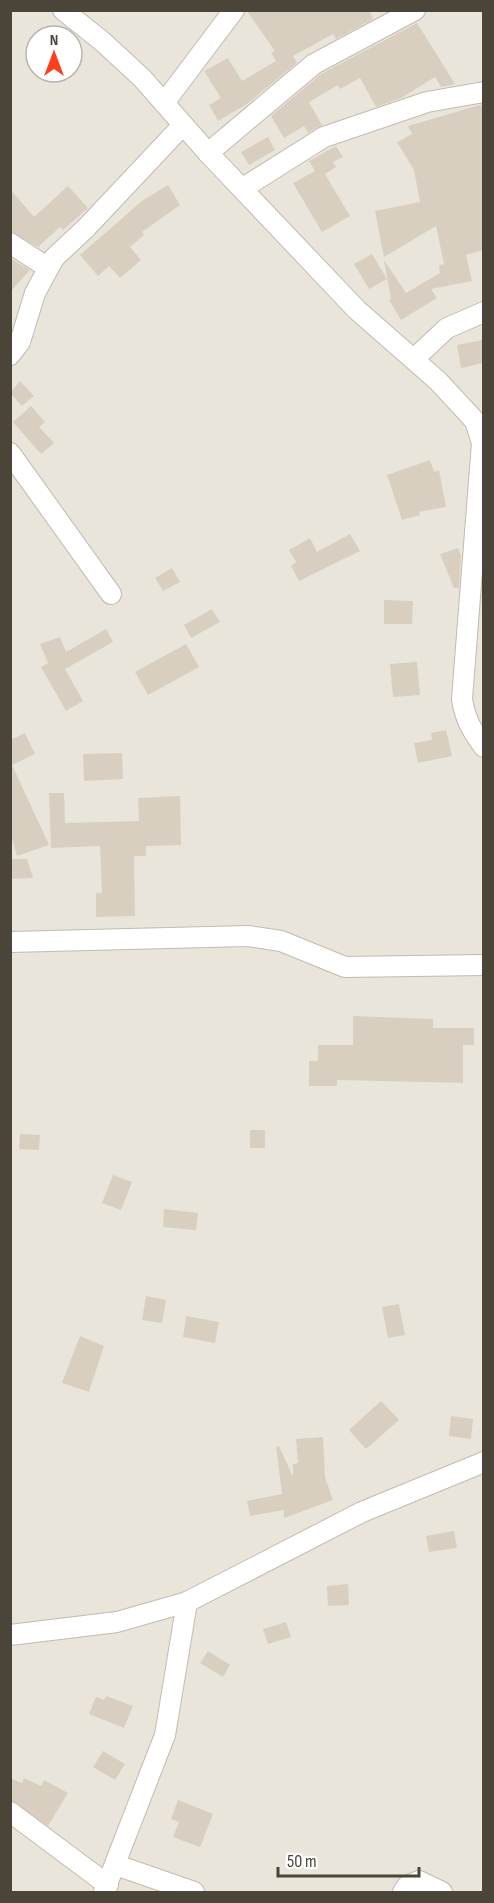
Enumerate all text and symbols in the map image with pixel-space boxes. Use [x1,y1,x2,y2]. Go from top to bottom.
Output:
north arrow [24,24,84,84]
text: N [50,31,58,50]
scale bar [278,1840,419,1878]
text: 50 m [287,1851,317,1872]

